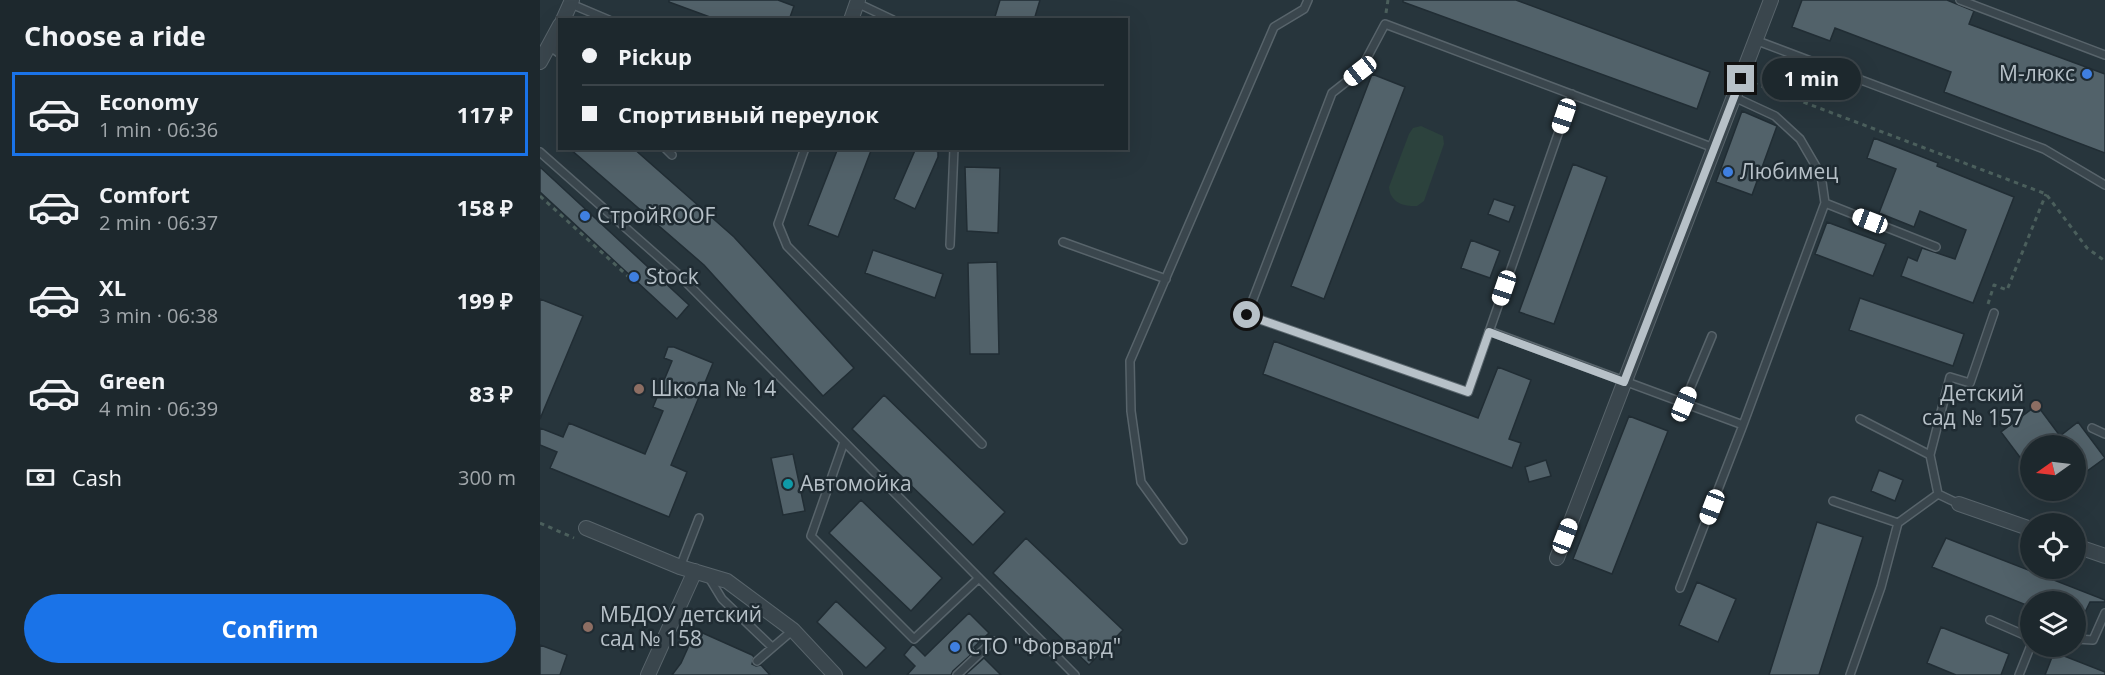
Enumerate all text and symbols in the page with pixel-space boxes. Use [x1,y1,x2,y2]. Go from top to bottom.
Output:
text: Choose a ride [24,17,206,54]
text: Pickup [618,41,692,71]
car [1340,53,1380,89]
callout: 1 min [1762,58,1861,100]
place label: М-люкс [1999,59,2075,87]
route end [1727,65,1754,92]
text: 1 min [1784,65,1839,92]
marker: М-люкс [2080,67,2094,81]
text: Economy [99,86,198,116]
icon: car [27,87,81,141]
car [1550,96,1578,136]
text: 117 ₽ [457,99,513,129]
text: Спортивный переулок [618,99,879,129]
text: 1 min · 06:36 [99,116,218,143]
place label: Любимец [1740,157,1838,185]
marker: Любимец [1721,165,1735,179]
text: Comfort [99,179,190,209]
icon: car [27,180,81,234]
text: 158 ₽ [457,192,513,222]
place label: СтройROOF [597,201,716,229]
car [1850,206,1890,236]
text: 2 min · 06:37 [99,209,218,236]
marker: СтройROOF [578,209,592,223]
place label: Stock [646,262,699,290]
car [1490,268,1518,308]
marker: Stock [627,270,641,284]
text: XL [99,272,126,302]
icon: car [27,273,81,327]
text: 199 ₽ [457,285,513,315]
route start [1233,301,1260,328]
text: 3 min · 06:38 [99,302,218,329]
text: Green [99,365,165,395]
icon: car [27,366,81,420]
place label: Школа № 14 [651,374,776,402]
text: 83 ₽ [469,378,513,408]
place label: Детский сад № 157 [1922,379,2024,431]
marker: Школа № 14 [632,382,646,396]
car [1669,384,1699,424]
text: 4 min · 06:39 [99,395,218,422]
marker: Детский сад № 157 [2029,399,2043,413]
north arrow [2020,435,2086,501]
map controls [2020,435,2086,657]
icon: cash [24,461,57,494]
text: Cash [72,462,122,492]
text: 300 m [458,464,516,491]
place label: Автомойка [800,469,912,497]
marker: Автомойка [781,477,795,491]
car [1697,487,1727,527]
button: locate [2020,513,2086,579]
car [1550,516,1580,556]
button: layers [2020,591,2086,657]
button: Confirm [24,594,516,663]
place label: МБДОУ детский сад № 158 [600,600,762,652]
marker: МБДОУ детский сад № 158 [581,620,595,634]
place label: СТО "Форвард" [967,632,1121,660]
marker: СТО "Форвард" [948,640,962,654]

